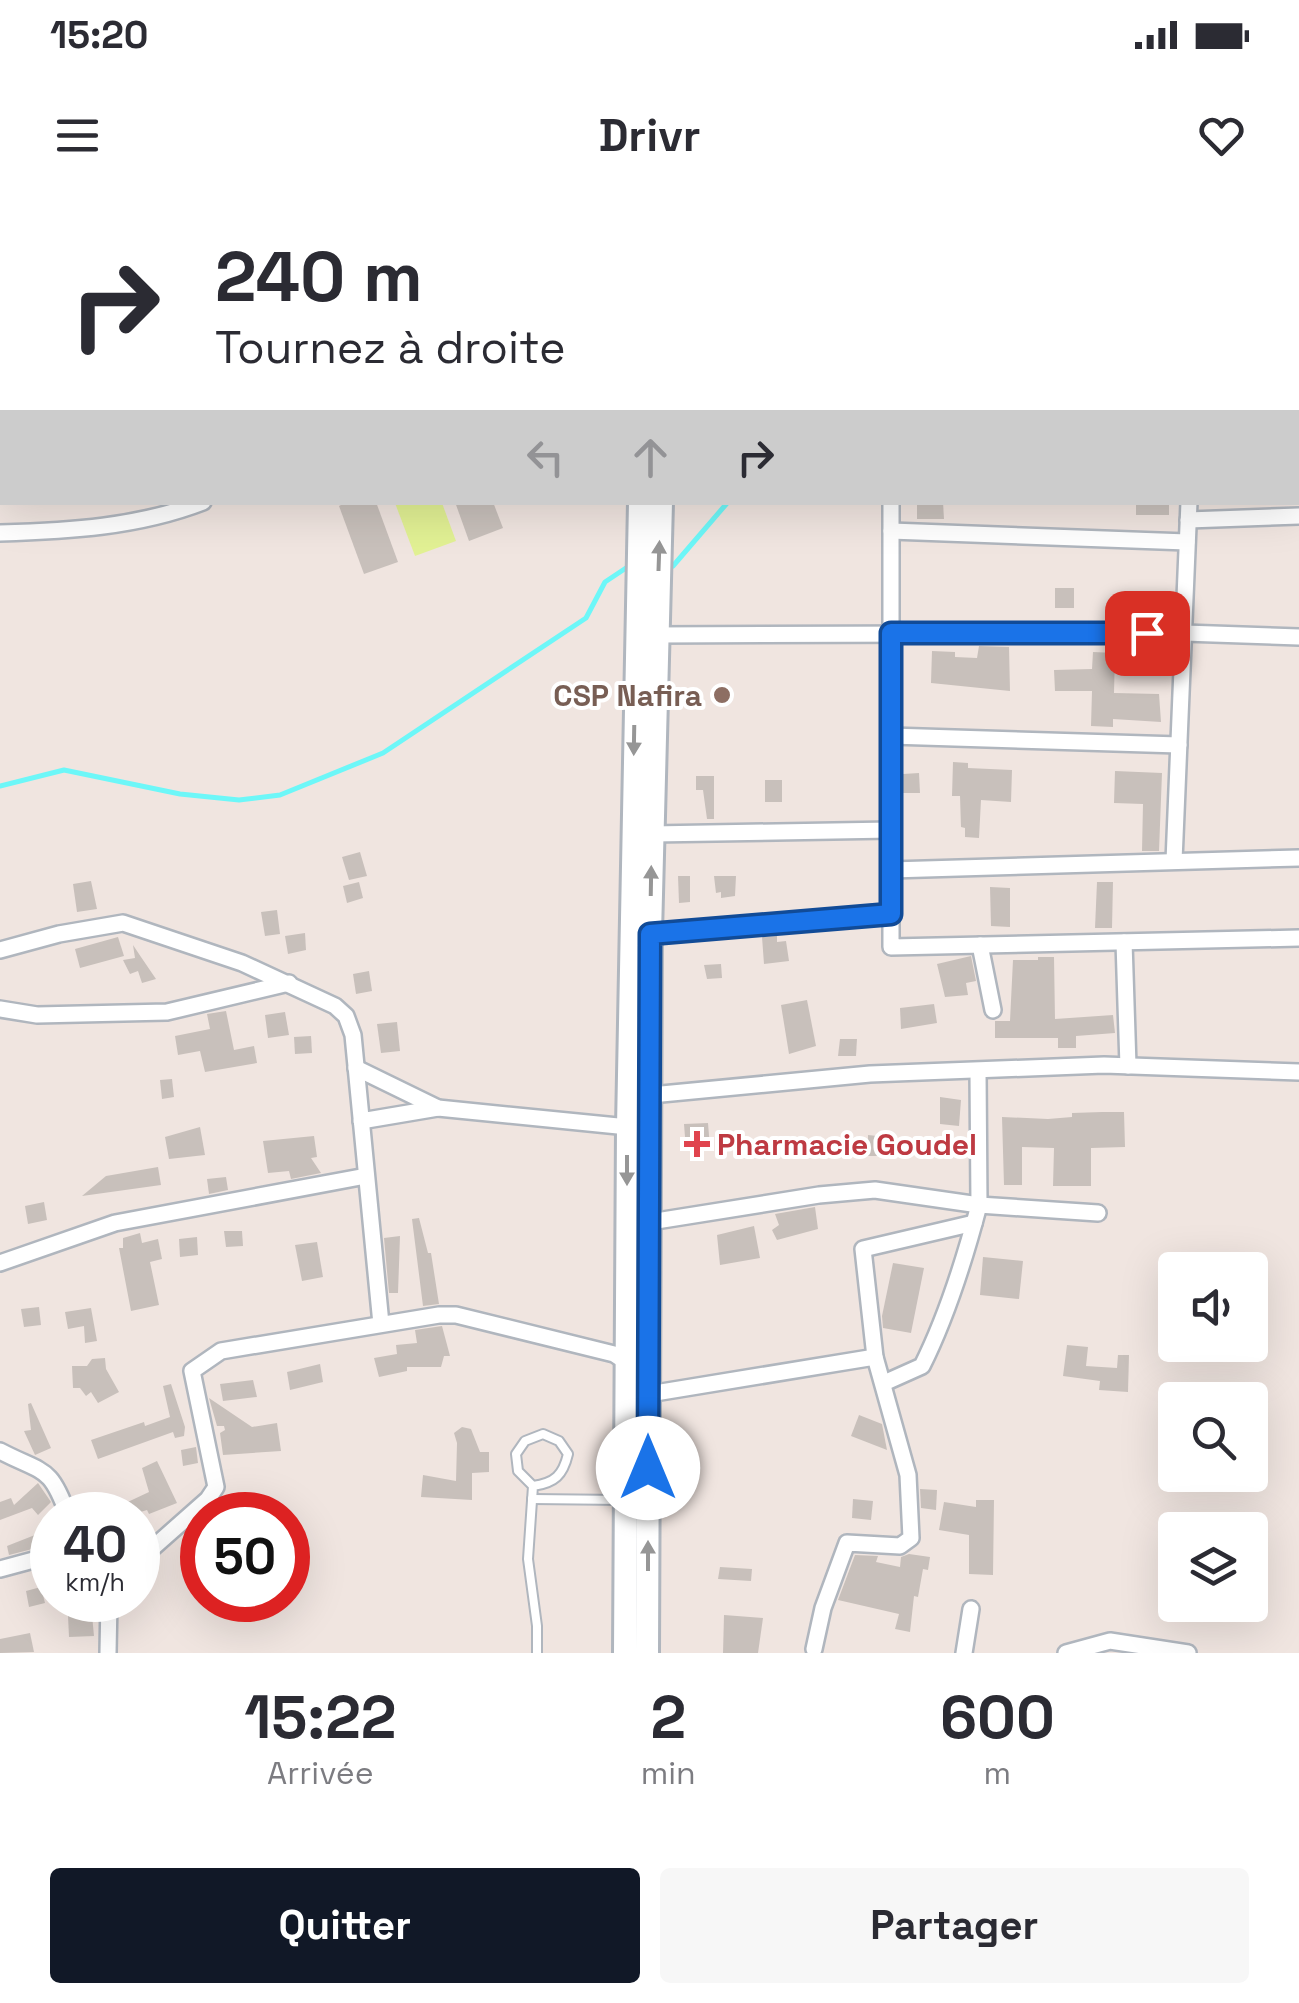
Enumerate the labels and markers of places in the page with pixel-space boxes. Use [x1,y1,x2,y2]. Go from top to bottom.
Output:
pin [1105,591,1190,676]
place label: CSP Nafira [553,676,702,715]
marker: CSP Nafira [711,684,733,706]
place label: Pharmacie Goudel [717,1125,977,1164]
marker: Pharmacie Goudel [686,1133,708,1155]

